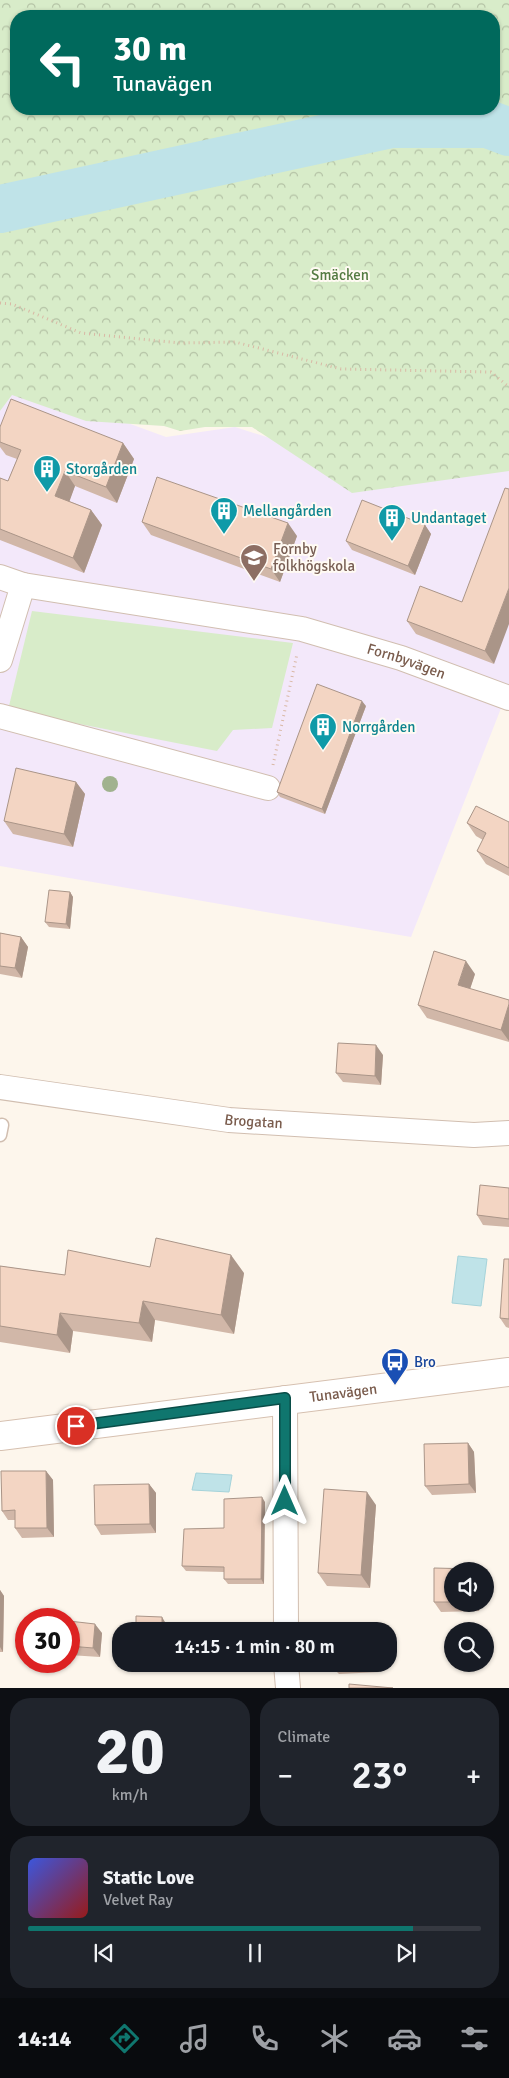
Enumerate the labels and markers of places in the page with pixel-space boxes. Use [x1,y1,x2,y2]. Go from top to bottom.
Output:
building icon: Storgården [32,454,62,493]
place label: Storgården [66,460,137,478]
building icon: Mellangården [209,496,239,535]
place label: Mellangården [243,502,332,520]
building icon: Undantaget [377,503,407,542]
place label: Undantaget [411,509,486,527]
place label: Fornby folkhögskola [273,540,355,575]
school or university icon: Fornby folkhögskola [239,543,269,582]
building icon: Norrgården [308,712,338,751]
place label: Norrgården [342,718,415,736]
bus stop icon: Bro [380,1347,410,1386]
place label: Bro [414,1353,436,1371]
pin [55,1405,97,1447]

